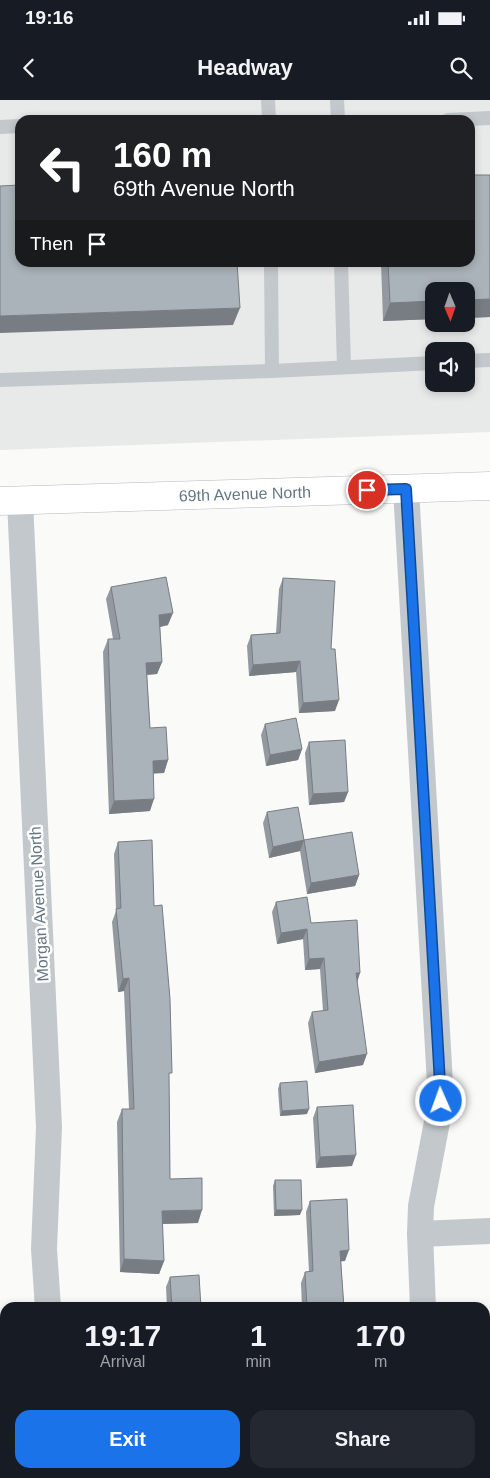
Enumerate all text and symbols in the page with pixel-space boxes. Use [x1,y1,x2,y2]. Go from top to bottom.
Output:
text: 19:16 [25,7,74,28]
icon: back [15,54,43,82]
icon: search [447,54,475,82]
text: Headway [197,55,293,80]
icon: left [30,135,95,200]
text: 160 m [113,135,212,174]
text: 69th Avenue North [113,176,295,201]
icon: arrive [83,230,111,258]
text: Then [30,233,73,254]
north arrow [425,282,475,332]
map controls [425,282,475,392]
button: sound [425,342,475,392]
pin [346,469,388,511]
icon: arrive [353,476,381,504]
street label: 69th Avenue North [178,483,311,504]
street label: Morgan Avenue North [26,826,52,982]
position arrow [414,1074,466,1126]
text: 19:17 [84,1319,161,1352]
text: 1 [250,1319,267,1352]
text: 170 [356,1319,406,1352]
text: Arrival [100,1353,145,1370]
text: min [245,1353,271,1370]
text: m [374,1353,387,1370]
button: Exit [15,1410,240,1468]
button: Share [250,1410,475,1468]

